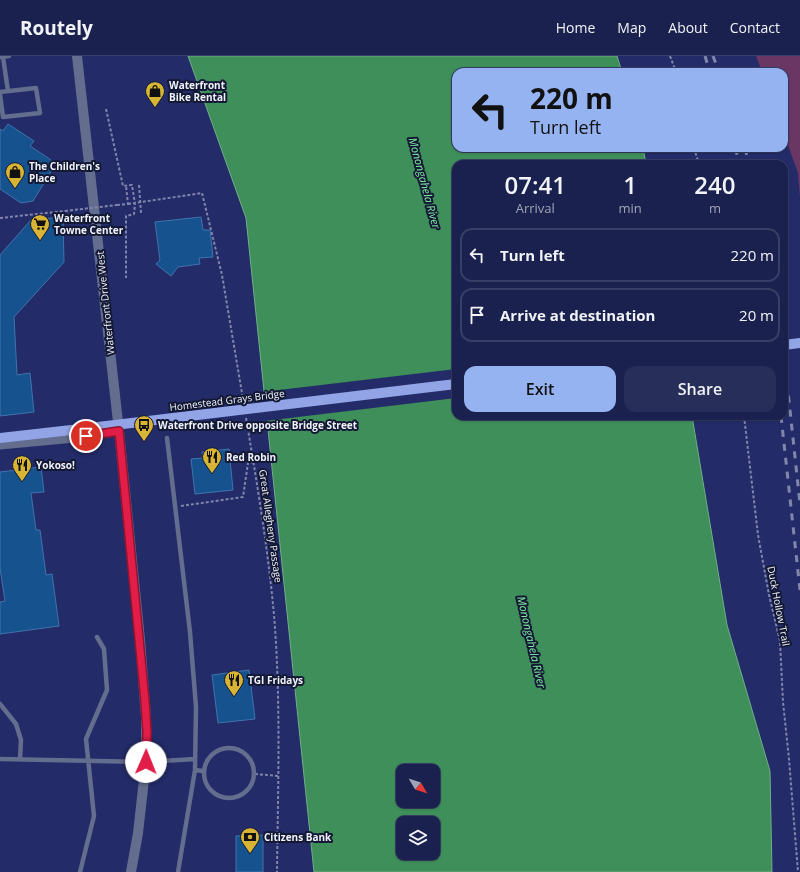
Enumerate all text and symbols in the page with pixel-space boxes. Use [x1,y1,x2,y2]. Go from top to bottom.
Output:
text: Routely [20,15,93,41]
text: Home [556,18,595,37]
text: Map [617,18,646,37]
text: About [668,18,708,37]
text: Contact [730,18,780,37]
place label: Waterfront Bike Rental [169,78,226,104]
text: 220 m [530,79,613,117]
shop icon: Waterfront Bike Rental [144,80,166,108]
icon: left [464,84,516,136]
text: Turn left [530,115,601,139]
water label: Monongahela River [406,136,445,231]
place label: The Children's Place [29,159,100,185]
shop icon: The Children's Place [4,161,26,189]
text: 07:41 [505,168,566,201]
text: 1 [623,168,637,201]
text: 240 [694,168,735,201]
text: Arrival [516,199,555,217]
text: min [619,199,642,217]
text: m [709,199,721,217]
place label: Waterfront Towne Center [54,211,124,237]
supermarket icon: Waterfront Towne Center [29,213,51,241]
icon: left [466,244,488,266]
text: Turn left [500,245,565,265]
text: 220 m [730,245,774,265]
street label: Waterfront Drive West [93,250,117,355]
icon: arrive [466,304,488,326]
text: Arrive at destination [500,305,655,325]
text: 20 m [739,305,774,325]
button: Exit [464,366,616,412]
button: Share [624,366,776,412]
street label: Homestead Grays Bridge [169,386,286,414]
bus stop icon: Waterfront Drive opposite Bridge Street [133,414,155,442]
place label: Waterfront Drive opposite Bridge Street [158,418,358,432]
pin [69,419,103,453]
icon: arrive [75,425,97,447]
restaurant icon: Red Robin [201,446,223,474]
place label: Red Robin [226,450,276,464]
restaurant icon: Yokoso! [11,454,33,482]
place label: Yokoso! [36,458,75,472]
street label: Great Allegheny Passage [256,468,286,584]
street label: Duck Hollow Trail [764,565,794,647]
water label: Monongahela River [514,595,550,690]
restaurant icon: TGI Fridays [223,669,245,697]
place label: TGI Fridays [248,673,303,687]
position arrow [125,741,167,783]
north arrow [396,764,440,808]
map controls [396,764,440,860]
button: layers [396,816,440,860]
bank icon: Citizens Bank [239,826,261,854]
place label: Citizens Bank [264,830,332,844]

